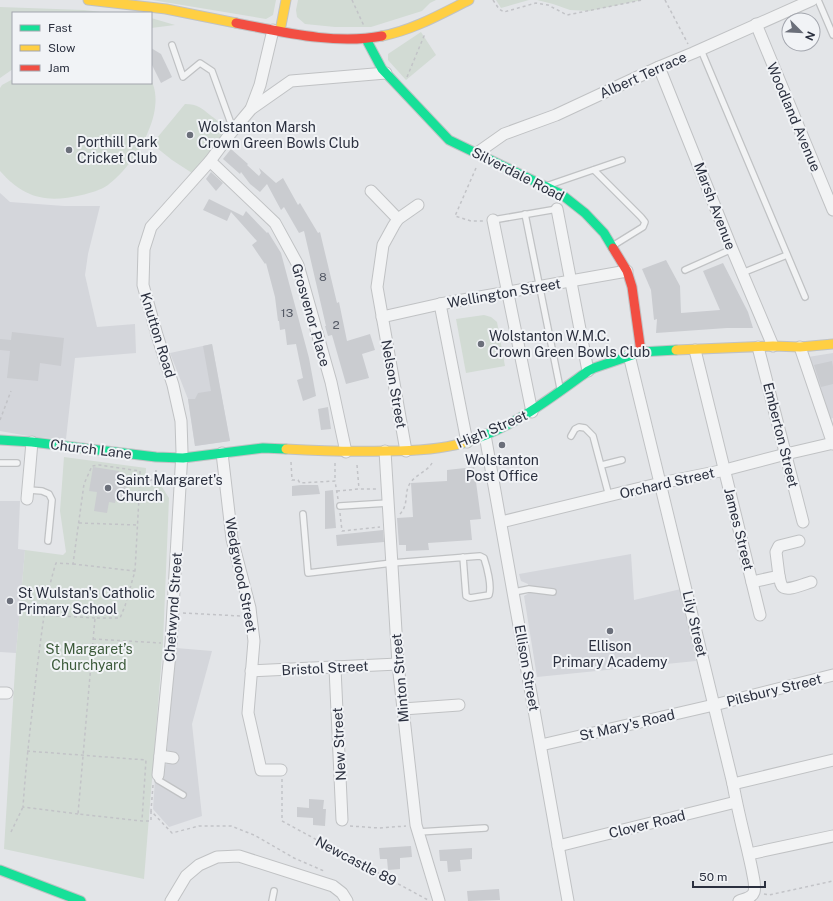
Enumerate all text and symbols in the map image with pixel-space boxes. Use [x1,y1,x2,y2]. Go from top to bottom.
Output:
legend [12,12,152,84]
north arrow [781,12,821,52]
text: Fast [48,21,73,35]
text: N [803,30,817,42]
text: Slow [48,41,76,55]
street label: Albert Terrace [597,49,689,101]
street label: Woodland Avenue [764,60,824,174]
text: Jam [48,61,70,75]
place label: Wolstanton Marsh Crown Green Bowls Club [198,119,359,151]
marker: Wolstanton Marsh Crown Green Bowls Club [185,130,195,140]
place label: Porthill Park Cricket Club [77,134,158,166]
street label: Silverdale Road [469,144,567,204]
marker: Porthill Park Cricket Club [64,145,74,155]
street label: Marsh Avenue [691,160,739,252]
street label: Grosvenor Place [289,262,333,368]
house number: 8 [319,270,327,284]
street label: Wellington Street [446,275,562,311]
street label: Knutton Road [137,290,179,380]
house number: 13 [281,306,293,320]
house number: 2 [332,318,340,332]
place label: Wolstanton W.M.C. Crown Green Bowls Club [489,328,650,360]
street label: Nelson Street [378,338,410,430]
marker: Wolstanton W.M.C. Crown Green Bowls Club [476,339,486,349]
street label: Emberton Street [760,381,802,489]
street label: High Street [454,407,530,451]
street label: Church Lane [49,436,133,462]
marker: Wolstanton Post Office [497,440,507,450]
place label: Wolstanton Post Office [465,452,539,484]
street label: Orchard Street [618,464,716,502]
place label: Saint Margaret's Church [116,472,222,504]
marker: Saint Margaret's Church [103,483,113,493]
street label: James Street [721,486,757,572]
street label: Wedgwood Street [222,516,260,634]
street label: Chetwynd Street [161,552,185,662]
place label: St Wulstan's Catholic Primary School [18,585,155,617]
street label: Lily Street [680,589,710,659]
marker: St Wulstan's Catholic Primary School [5,596,15,606]
street label: Ellison Street [512,624,542,712]
marker: Ellison Primary Academy [605,626,615,636]
street label: Minton Street [388,633,412,723]
place label: Ellison Primary Academy [553,638,668,670]
park label: St Margaret’s Churchyard [45,641,133,673]
street label: Bristol Street [281,658,369,678]
street label: Pilsbury Street [725,670,823,710]
street label: St Mary's Road [578,706,676,744]
street label: New Street [329,707,349,781]
street label: Clover Road [607,807,687,841]
street label: Newcastle 89 [313,833,399,889]
scale bar [693,863,765,889]
text: 50 m [699,870,727,884]

